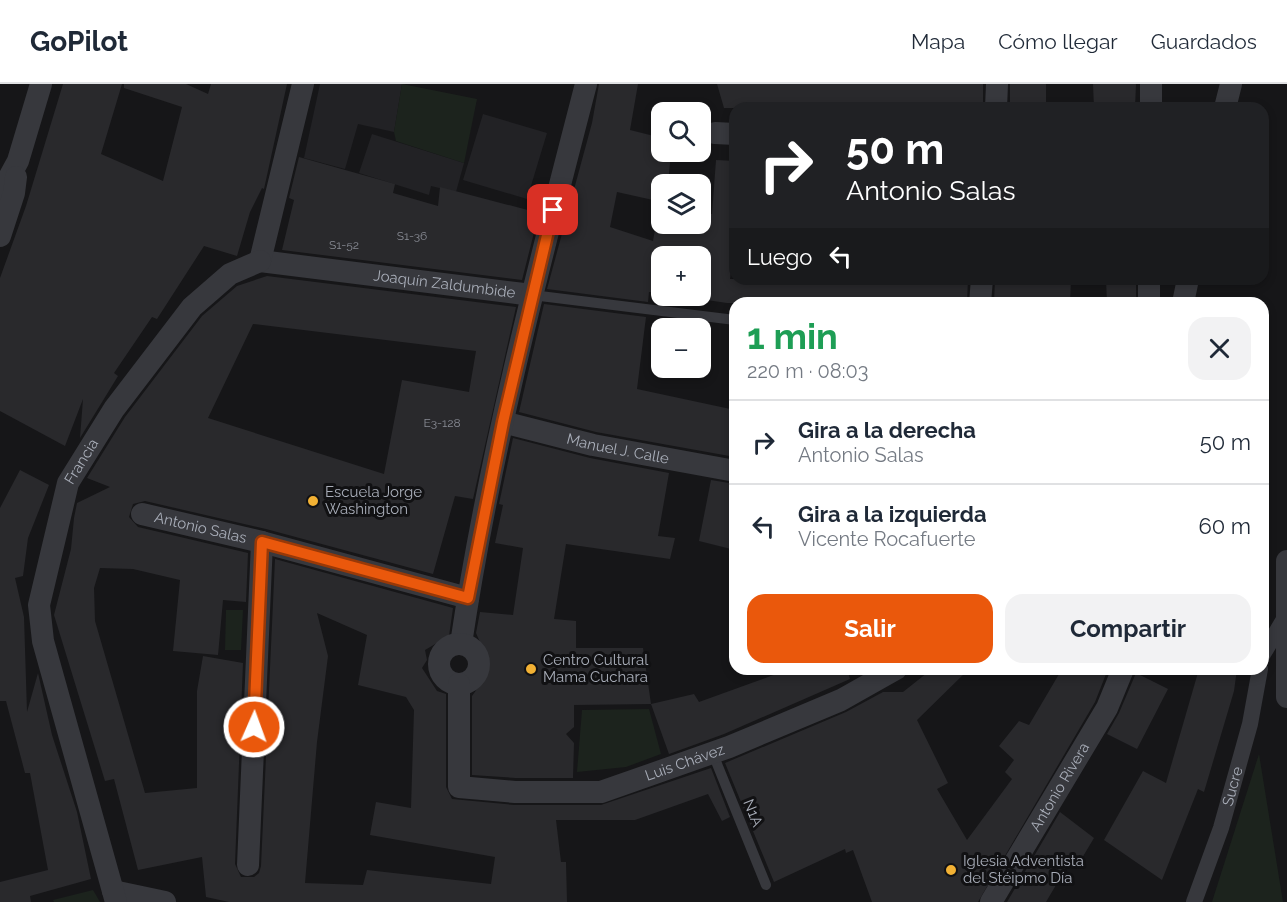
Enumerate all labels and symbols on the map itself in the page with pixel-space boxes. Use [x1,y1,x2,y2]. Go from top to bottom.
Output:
pin [527,184,578,235]
house number: S1-36 [397,229,427,243]
house number: S1-52 [329,238,359,252]
street label: Joaquín Zaldumbide [373,266,517,302]
house number: E3-128 [423,416,461,430]
street label: Manuel J. Calle [565,430,671,468]
street label: Francia [61,435,102,488]
place label: Escuela Jorge Washington [325,483,422,518]
marker: Escuela Jorge Washington [306,494,320,508]
street label: Antonio Salas [152,508,248,547]
place label: Centro Cultural Mama Cuchara [543,651,649,686]
marker: Centro Cultural Mama Cuchara [524,662,538,676]
position arrow [222,695,286,759]
street label: Antonio Rivera [1026,739,1093,835]
street label: Luis Chávez [643,740,727,785]
street label: Sucre [1219,764,1247,808]
street label: N1A [739,797,767,829]
place label: Iglesia Adventista del Stéipmo Día [963,852,1084,887]
marker: Iglesia Adventista del Stéipmo Día [944,863,958,877]

